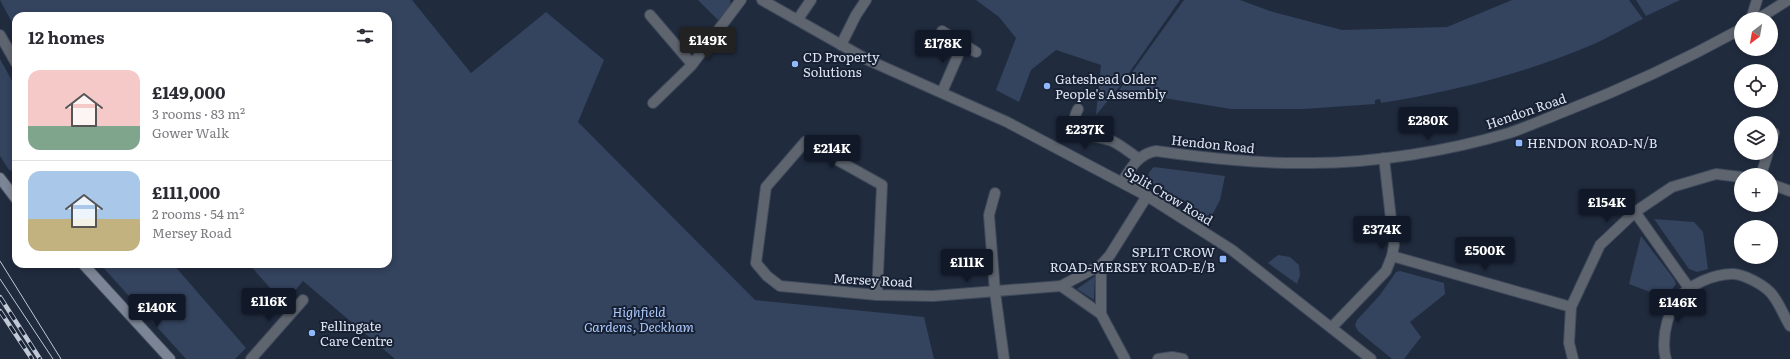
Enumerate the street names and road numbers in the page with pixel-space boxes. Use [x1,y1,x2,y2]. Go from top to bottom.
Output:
street label: Hendon Road [1483,88,1569,133]
street label: Hendon Road [1170,130,1256,157]
street label: Split Crow Road [1122,162,1217,229]
street label: Mersey Road [833,268,913,291]

